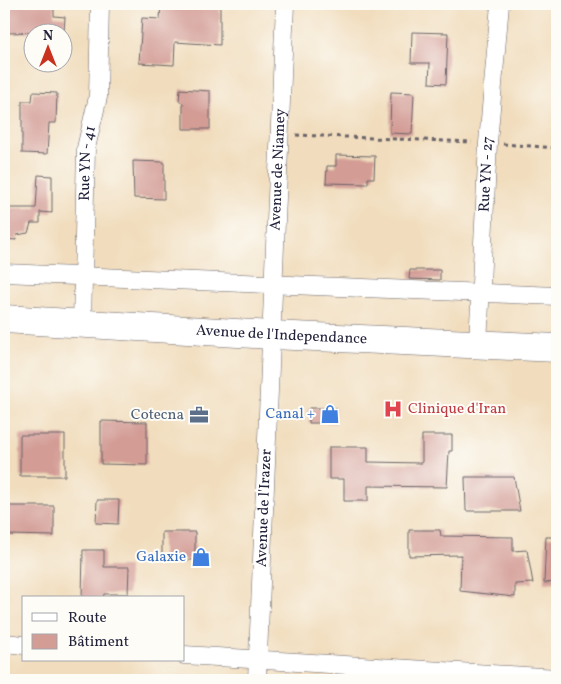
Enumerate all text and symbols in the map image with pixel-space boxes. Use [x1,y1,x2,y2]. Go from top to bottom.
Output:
north arrow [22,22,72,72]
text: N [43,27,53,46]
street label: Avenue de Niamey [265,108,291,231]
street label: Rue YN - 41 [74,123,101,201]
street label: Rue YN - 27 [474,136,499,213]
street label: Avenue de l'Independance [195,320,368,350]
hospital icon: Clinique d'Iran [382,398,404,420]
place label: Clinique d'Iran [408,399,506,420]
shop icon: Canal + [319,403,341,425]
office icon: Cotecna [188,404,210,426]
place label: Canal + [266,404,315,425]
place label: Cotecna [131,405,184,426]
street label: Avenue de l'Irazer [251,449,277,568]
shop icon: Galaxie [190,546,212,568]
place label: Galaxie [136,547,186,568]
legend [22,596,185,662]
text: Route [68,608,107,629]
text: Bâtiment [68,632,129,653]

